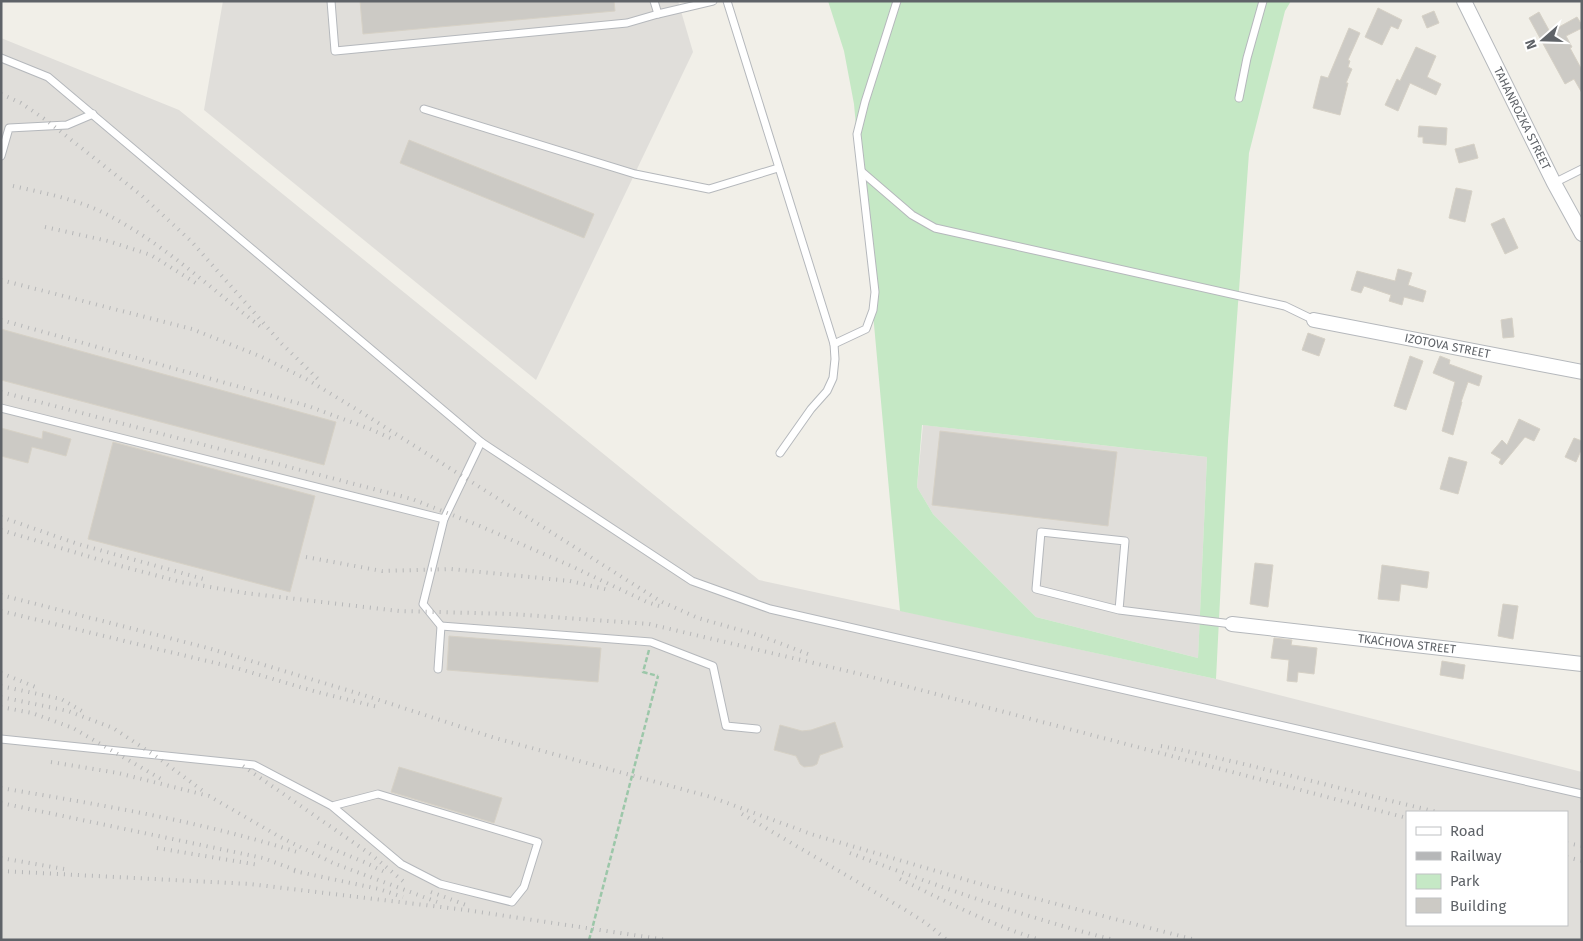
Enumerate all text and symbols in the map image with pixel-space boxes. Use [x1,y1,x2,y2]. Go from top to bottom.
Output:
north arrow [1518,15,1568,65]
text: N [1522,37,1541,52]
street label: TAHANROZKA STREET [1491,65,1554,173]
street label: IZOTOVA STREET [1404,331,1492,361]
street label: TKACHOVA STREET [1357,631,1457,657]
legend [1406,811,1568,926]
text: Road [1450,822,1485,840]
text: Railway [1450,847,1502,865]
text: Park [1450,872,1480,890]
text: Building [1450,897,1506,915]

